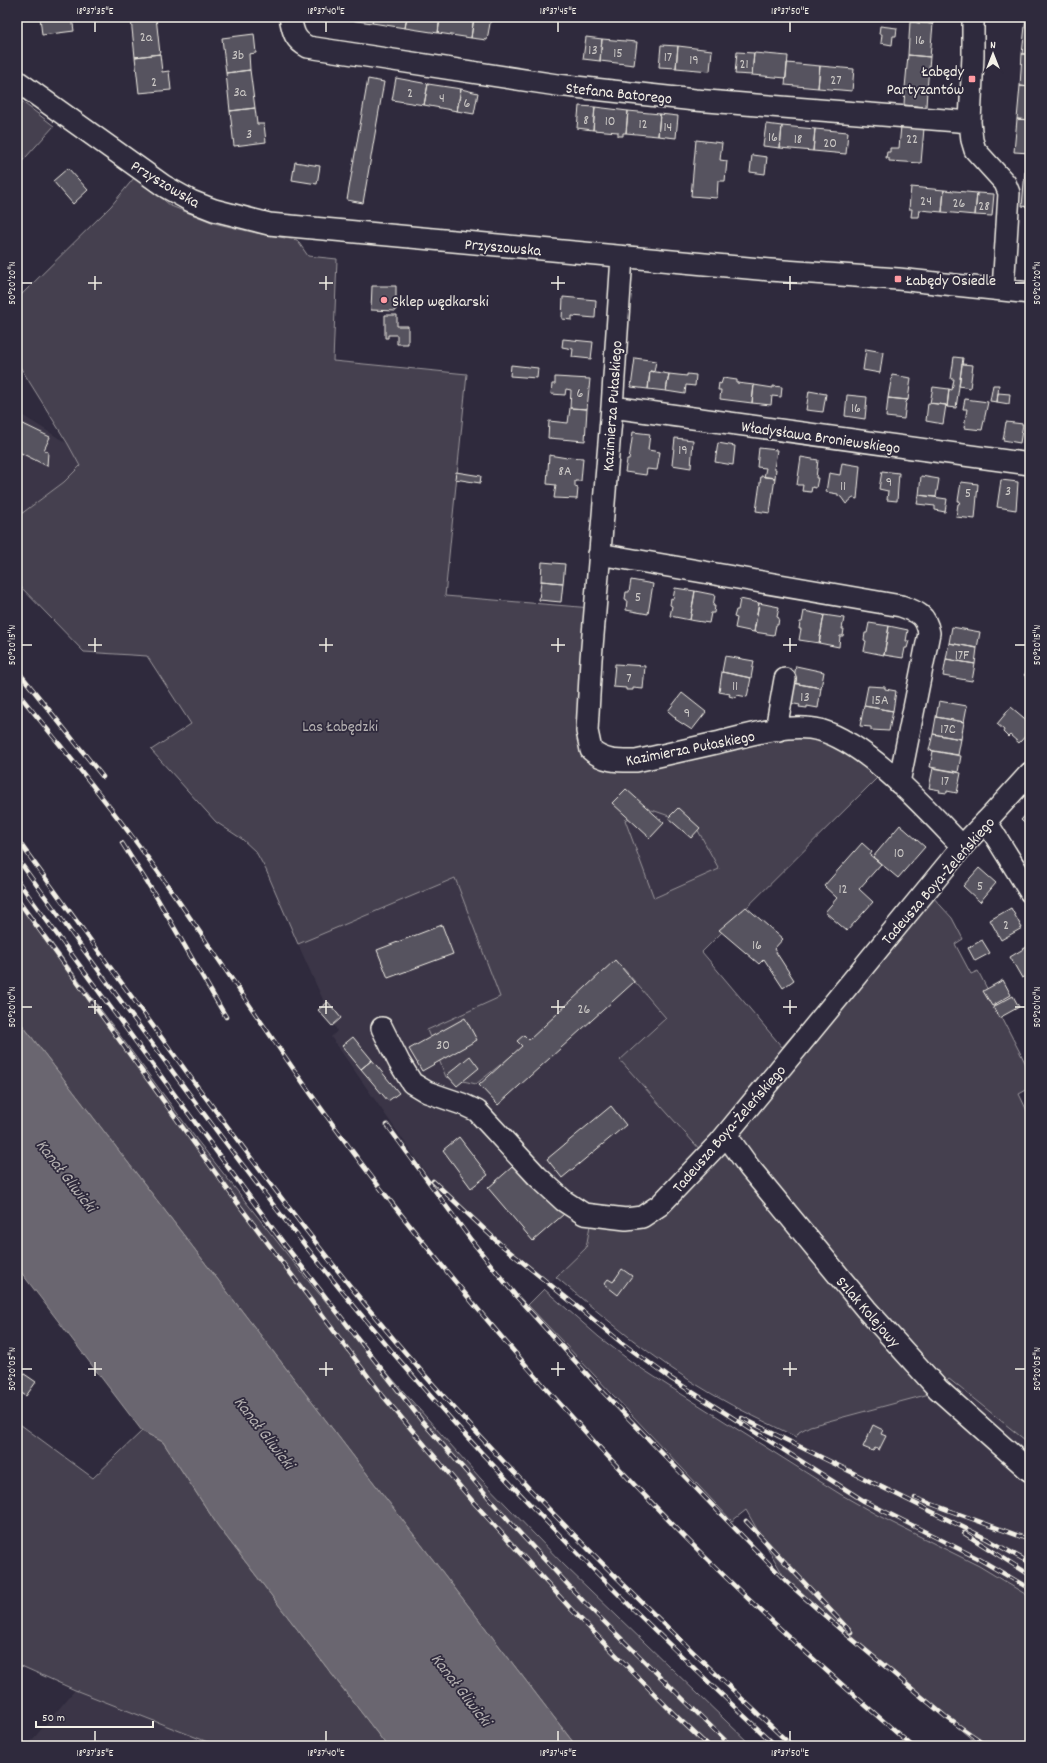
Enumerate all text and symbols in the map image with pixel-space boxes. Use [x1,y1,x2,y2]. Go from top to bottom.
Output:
text: 18°37'35"E [77,5,114,19]
text: 18°37'40"E [307,5,345,19]
text: 18°37'45"E [540,5,577,19]
text: 18°37'50"E [771,5,809,19]
house number: 2a [140,28,153,48]
house number: 16 [915,31,925,51]
north arrow [973,34,1013,74]
text: N [990,38,996,54]
house number: 13 [588,41,598,61]
house number: 15 [613,44,623,64]
house number: 3b [232,46,244,66]
house number: 17 [664,48,672,68]
house number: 19 [689,51,699,71]
house number: 21 [739,55,749,75]
place label: Łabędy Partyzantów [887,61,965,102]
house number: 27 [830,71,842,91]
house number: 2 [151,73,157,93]
marker: Łabędy Partyzantów [967,74,977,84]
street label: Stefana Batorego [564,77,673,112]
house number: 3a [234,83,247,103]
house number: 2 [407,84,413,104]
house number: 4 [439,89,445,109]
house number: 6 [464,94,471,114]
house number: 8 [583,111,589,131]
house number: 10 [605,112,615,132]
house number: 12 [638,115,648,135]
house number: 14 [664,118,672,138]
house number: 3 [246,125,252,145]
house number: 16 [768,128,778,148]
house number: 18 [794,130,803,150]
house number: 22 [906,130,918,150]
house number: 20 [823,134,837,154]
street label: Przyszowska [126,156,204,215]
house number: 24 [920,192,932,212]
house number: 26 [953,194,966,214]
house number: 28 [978,197,990,217]
street label: Przyszowska [464,234,543,263]
text: 50°20'20"N [6,261,20,305]
text: 50°20'20"N [1031,261,1045,305]
place label: Łabędy Osiedle [905,270,996,293]
marker: Łabędy Osiedle [893,274,903,284]
place label: Sklep wędkarski [392,291,489,314]
marker: Sklep wędkarski [379,295,389,305]
street label: Kazimierza Pułaskiego [597,340,630,472]
house number: 6 [577,384,584,404]
house number: 16 [851,399,861,419]
street label: Władysława Broniewskiego [740,416,902,461]
house number: 19 [678,441,688,461]
house number: 8A [558,462,572,482]
house number: 9 [886,473,892,493]
house number: 11 [840,477,846,497]
house number: 3 [1005,482,1011,502]
house number: 5 [965,484,971,504]
house number: 5 [635,588,641,608]
text: 50°20'15"N [6,625,20,665]
text: 50°20'15"N [1031,625,1045,665]
house number: 17F [955,646,970,666]
house number: 7 [626,669,632,689]
house number: 11 [732,677,738,697]
house number: 13 [800,688,810,708]
house number: 15A [871,691,889,711]
house number: 9 [684,704,690,724]
park label: Las Łabędzki [302,716,378,739]
house number: 17C [940,720,956,740]
street label: Kazimierza Pułaskiego [624,726,757,773]
house number: 17 [941,772,949,792]
street label: Tadeusza Boya-Żeleńskiego [877,812,1001,951]
house number: 10 [894,844,904,864]
house number: 5 [977,877,983,897]
house number: 12 [838,880,848,900]
house number: 2 [1003,916,1009,936]
house number: 16 [752,936,762,956]
text: 50°20'10"N [6,986,20,1028]
text: 50°20'10"N [1031,986,1045,1028]
house number: 26 [578,1000,591,1020]
house number: 30 [436,1036,450,1056]
street label: Tadeusza Boya-Żeleńskiego [668,1060,792,1199]
water label: Kanał Gliwicki [29,1135,103,1221]
street label: Szlak Kolejowy [830,1272,905,1354]
text: 50°20'05"N [6,1347,20,1391]
text: 50°20'05"N [1031,1347,1045,1391]
water label: Kanał Gliwicki [227,1392,301,1478]
water label: Kanał Gliwicki [424,1649,498,1735]
scale bar [36,1703,153,1729]
text: 50 m [42,1710,65,1727]
text: 18°37'35"E [77,1747,114,1761]
text: 18°37'40"E [307,1747,345,1761]
text: 18°37'45"E [540,1747,577,1761]
text: 18°37'50"E [771,1747,809,1761]

